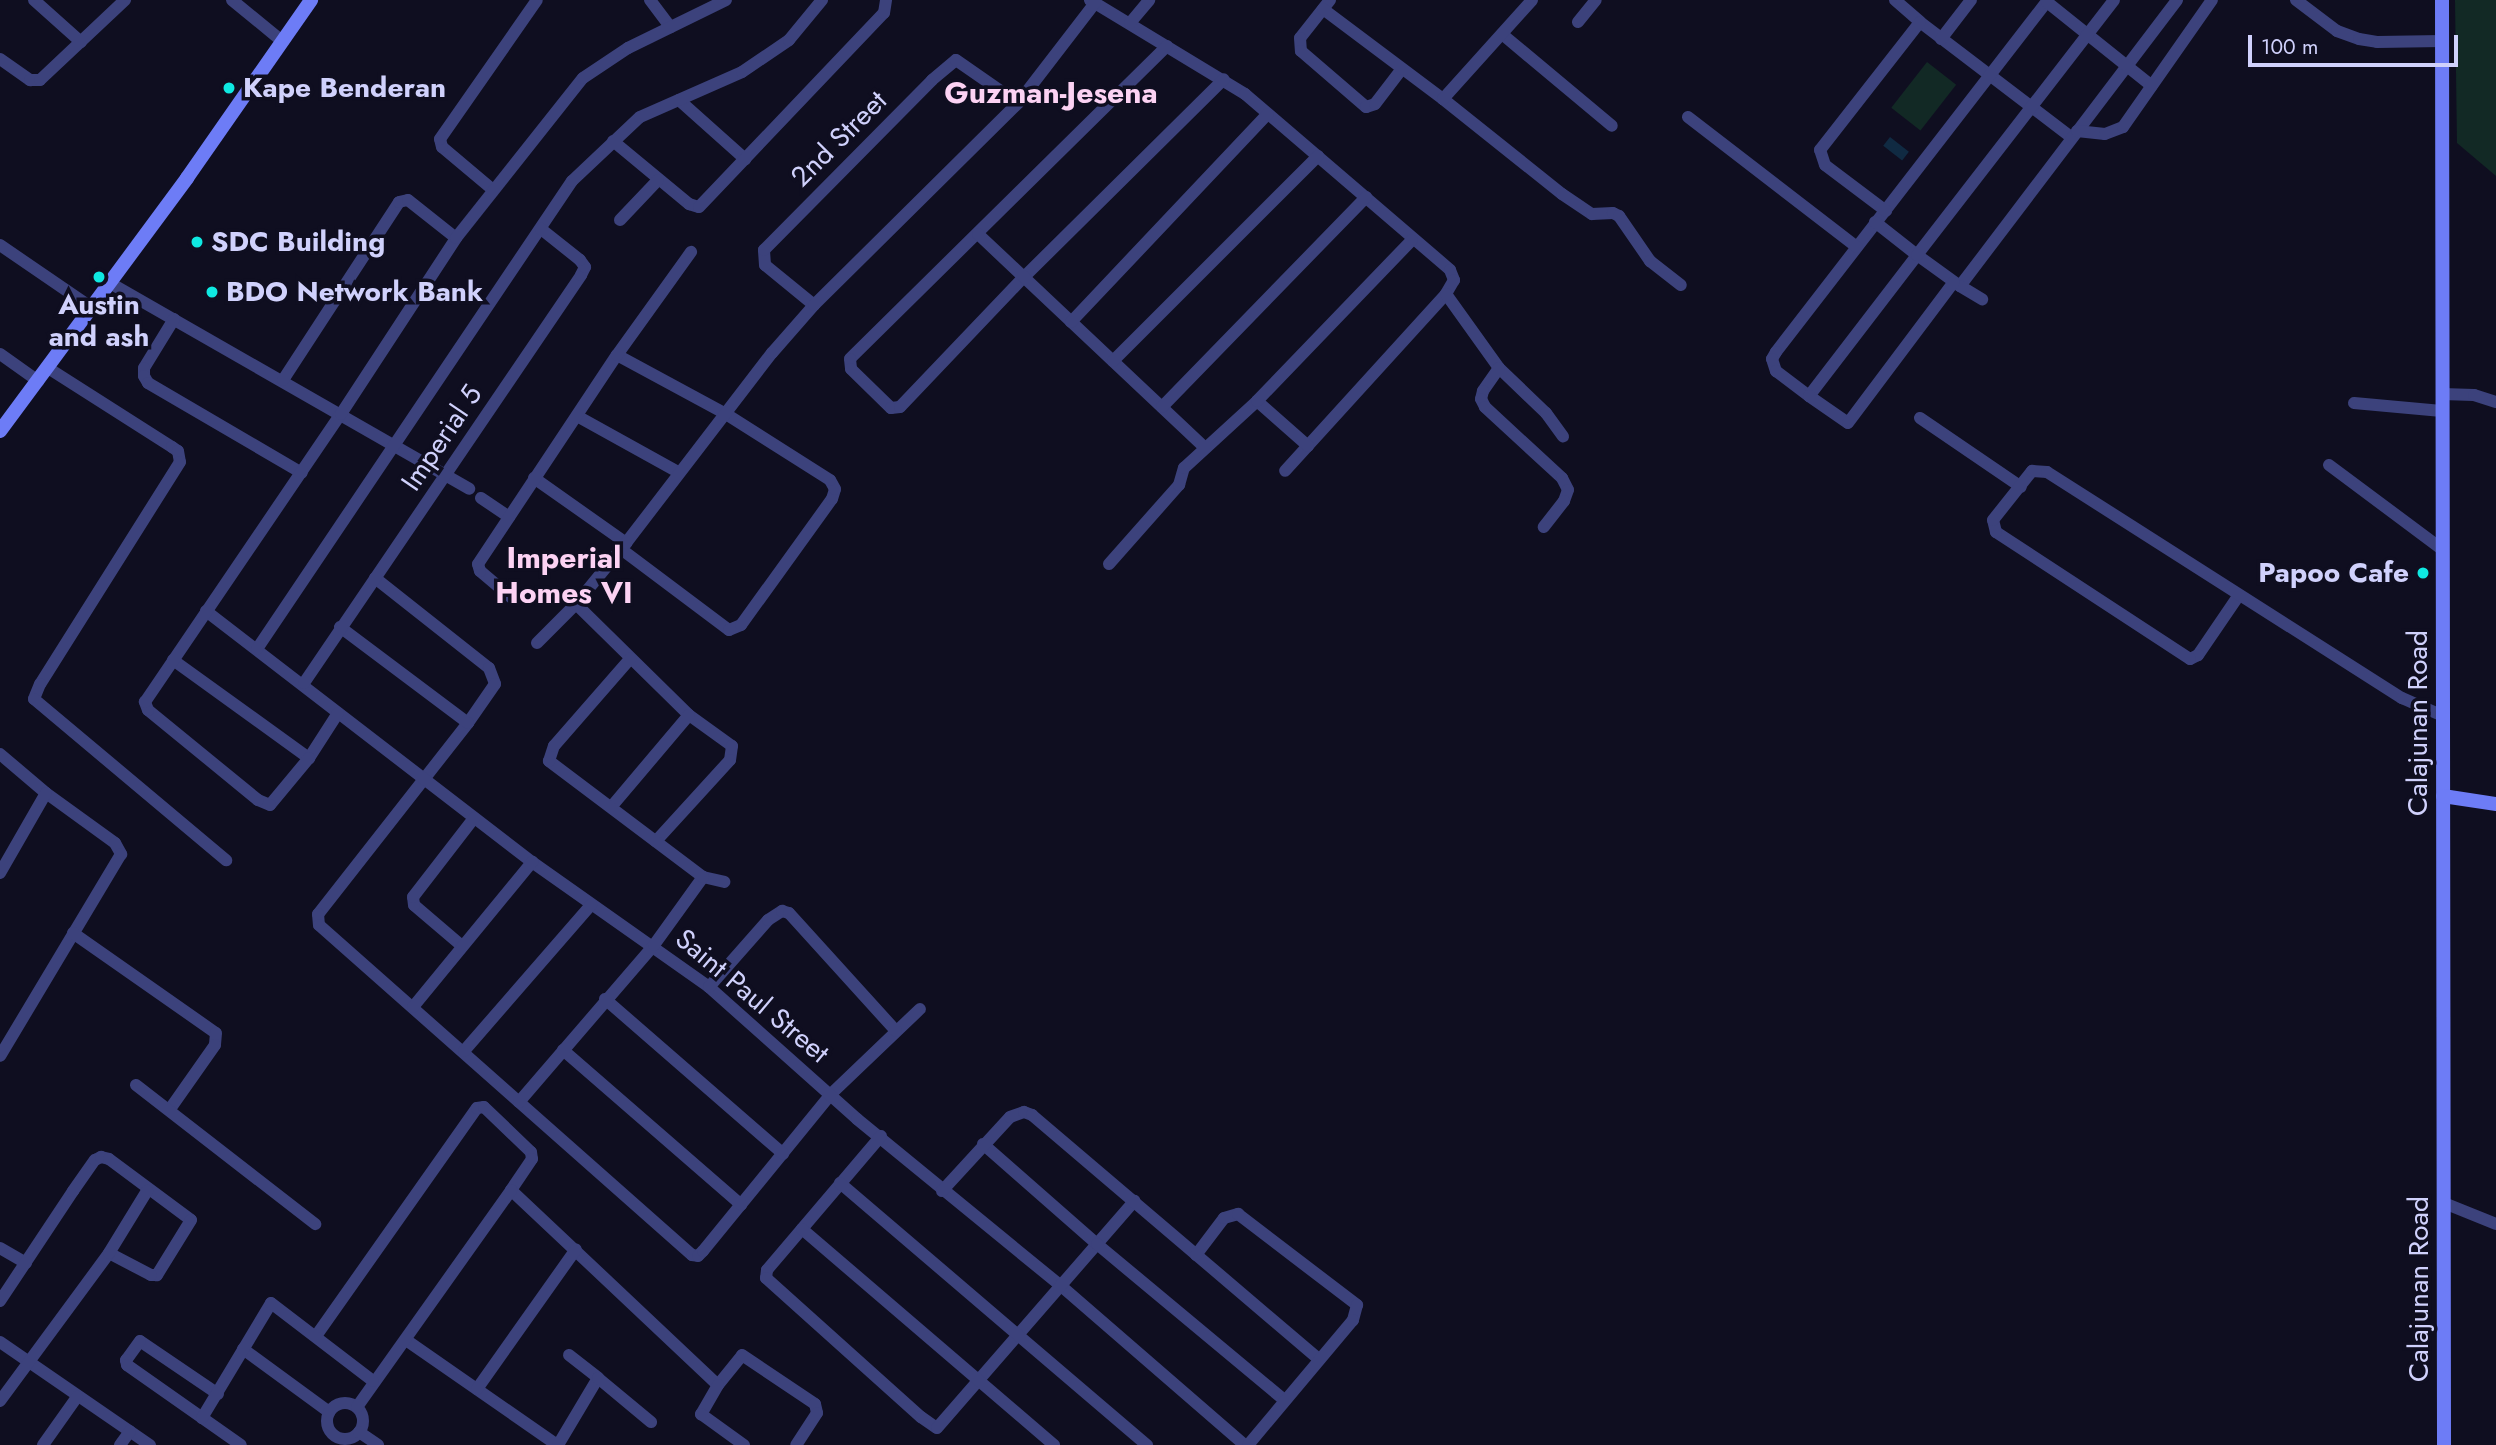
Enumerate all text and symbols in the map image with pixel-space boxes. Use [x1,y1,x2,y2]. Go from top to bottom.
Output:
scale bar [2251,21,2461,65]
text: 100 m [2261,32,2318,62]
place label: Kape Benderan [243,71,446,105]
district label: Guzman-Jesena [944,75,1158,111]
marker: Kape Benderan [221,80,237,96]
street label: 2nd Street [784,84,894,194]
place label: SDC Building [211,225,385,259]
marker: SDC Building [189,234,205,250]
marker: Austin and ash [91,269,107,285]
place label: BDO Network Bank [226,275,483,309]
marker: BDO Network Bank [204,284,220,300]
place label: Austin and ash [49,288,149,354]
street label: Imperial 5 [395,379,489,497]
district label: Imperial Homes VI [495,540,633,610]
place label: Papoo Cafe [2258,556,2409,590]
marker: Papoo Cafe [2415,565,2431,581]
street label: Calajunan Road [2401,630,2435,816]
street label: Saint Paul Street [668,922,836,1070]
street label: Calajunan Road [2402,1196,2436,1382]

